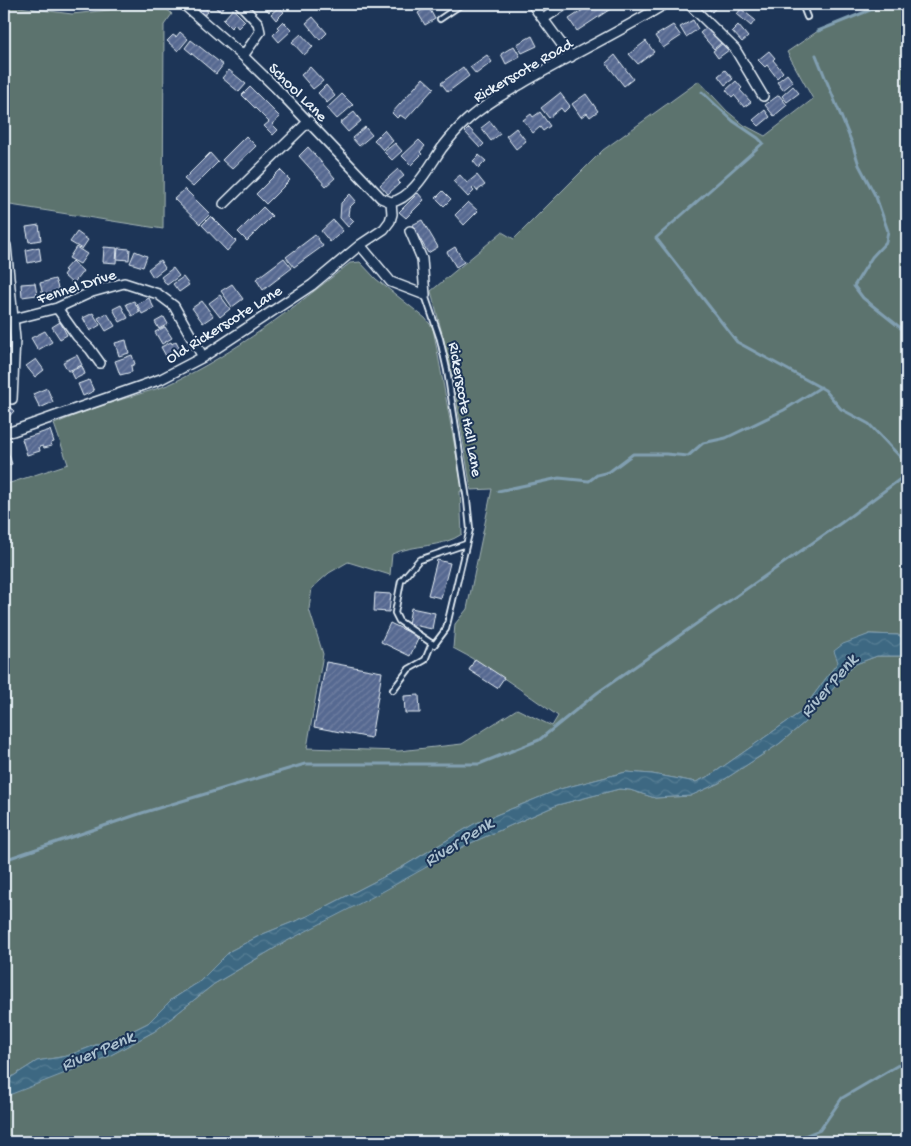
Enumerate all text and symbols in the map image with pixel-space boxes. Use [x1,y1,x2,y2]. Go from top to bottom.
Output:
street label: Rickerscote Road [471,35,578,108]
street label: School Lane [263,60,331,128]
street label: Fennel Drive [34,266,120,310]
street label: Old Rickerscote Lane [163,282,287,369]
street label: Rickerscote Hall Lane [442,341,485,479]
water label: River Penk [797,649,864,723]
water label: River Penk [421,813,499,872]
water label: River Penk [58,1027,139,1077]

